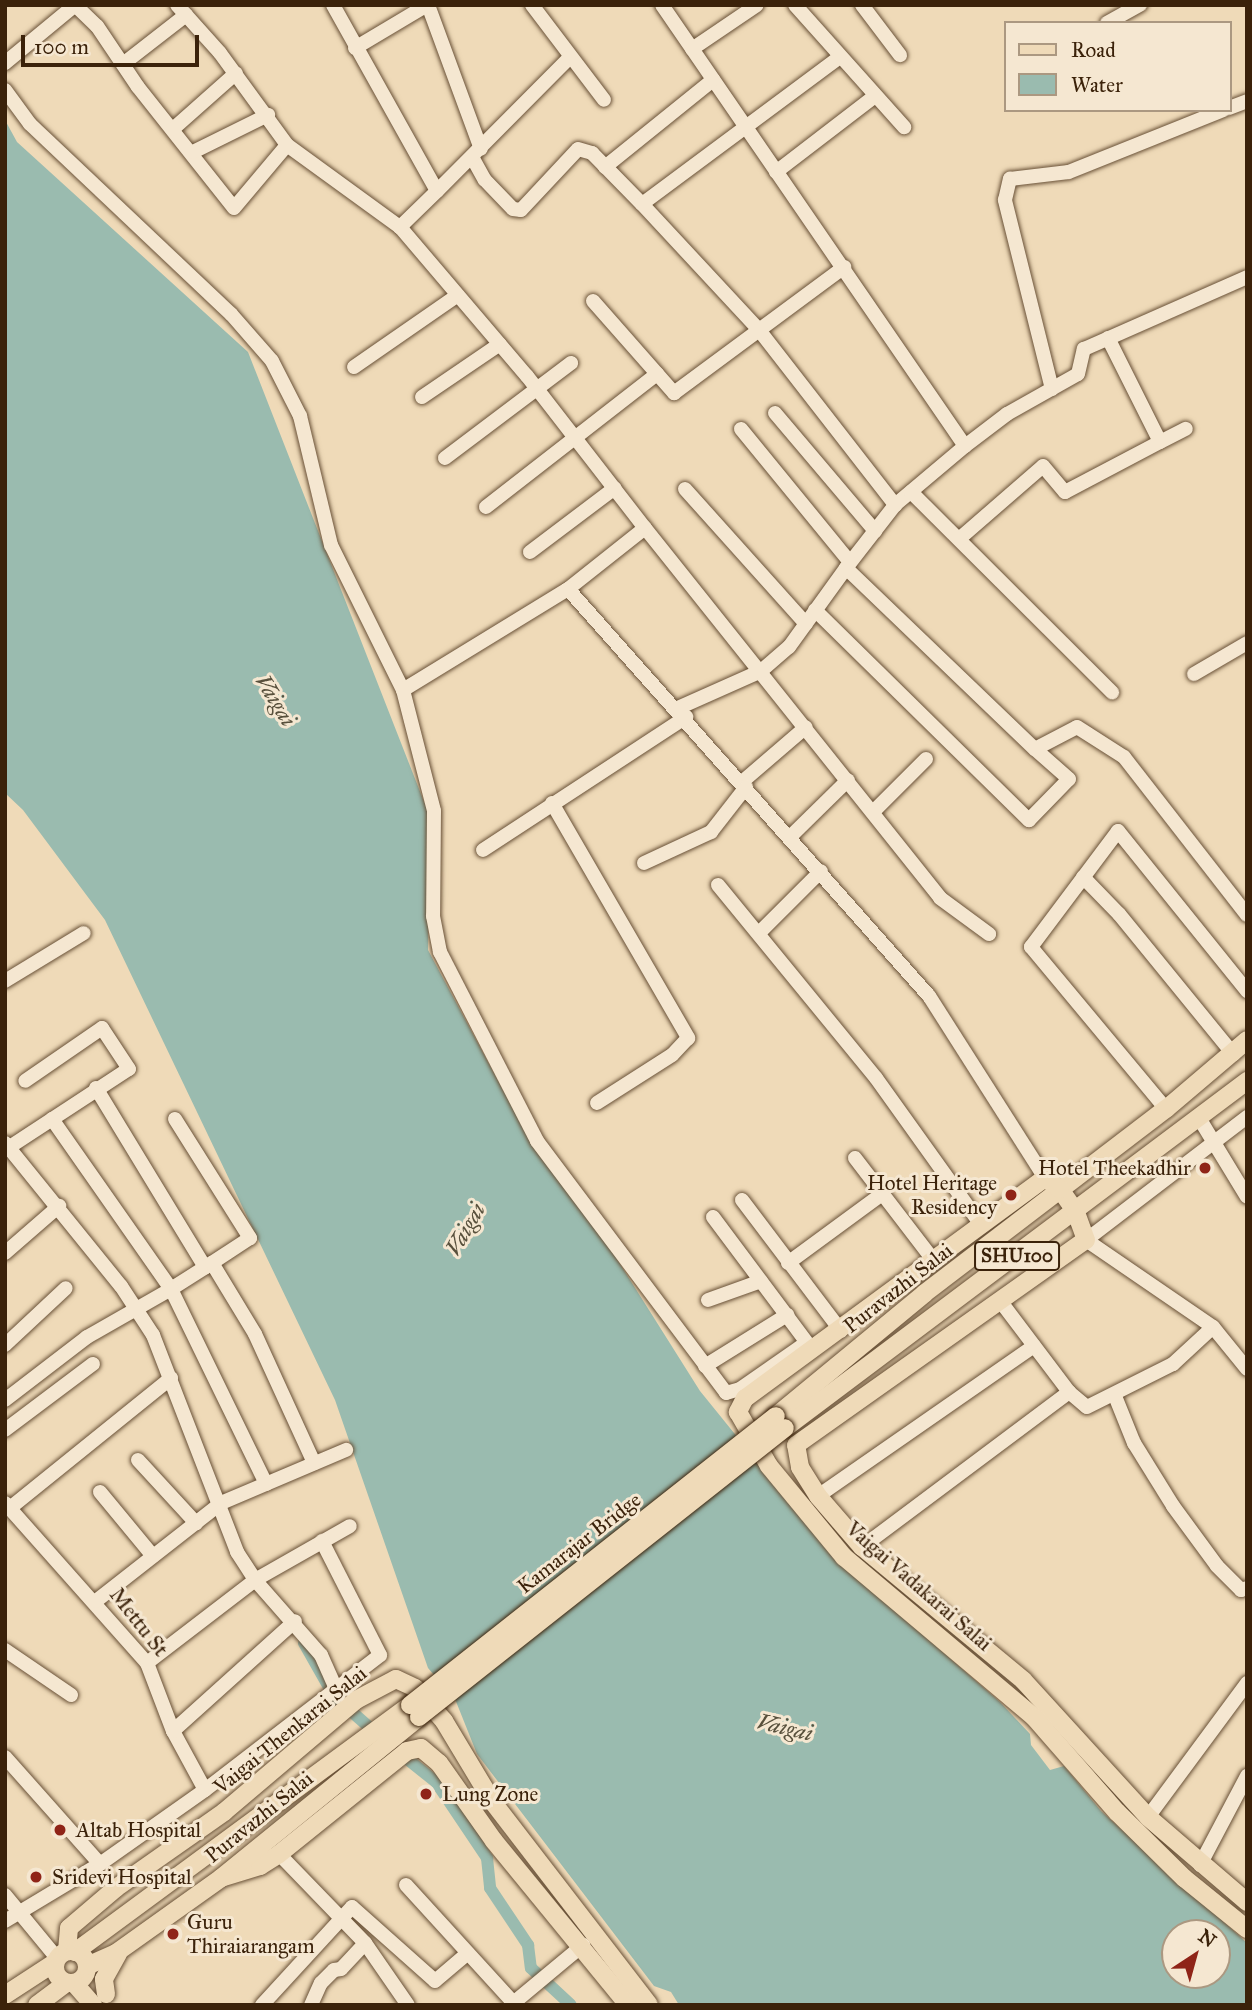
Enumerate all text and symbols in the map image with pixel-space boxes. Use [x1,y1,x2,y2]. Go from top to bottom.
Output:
scale bar [24,21,203,65]
legend [1004,21,1231,112]
text: 100 m [34,34,89,60]
text: Road [1071,37,1116,63]
text: Water [1071,72,1123,98]
water label: Vaigai [249,669,303,731]
place label: Hotel Theekadhir [1038,1155,1191,1181]
marker: Hotel Theekadhir [1197,1160,1213,1176]
place label: Hotel Heritage Residency [867,1170,997,1220]
marker: Hotel Heritage Residency [1003,1187,1019,1203]
water label: Vaigai [439,1198,491,1260]
street label: Puravazhi Salai [838,1238,958,1338]
road number: SHU100 [973,1240,1061,1272]
street label: Kamarajar Bridge [512,1487,646,1599]
street label: Vaigai Vadakarai Salai [841,1516,997,1656]
street label: Mettu St [104,1583,174,1661]
street label: Vaigai Thenkarai Salai [208,1661,372,1799]
water label: Vaigai [754,1707,816,1747]
street label: Puravazhi Salai [200,1766,318,1868]
place label: Lung Zone [442,1781,538,1807]
marker: Lung Zone [416,1784,436,1804]
place label: Altab Hospital [76,1817,201,1843]
marker: Altab Hospital [50,1820,70,1840]
place label: Sridevi Hospital [52,1864,192,1890]
marker: Sridevi Hospital [26,1867,46,1887]
place label: Guru Thiraiarangam [187,1909,315,1959]
north arrow [1161,1919,1231,1989]
text: N [1194,1924,1221,1952]
marker: Guru Thiraiarangam [165,1926,181,1942]

